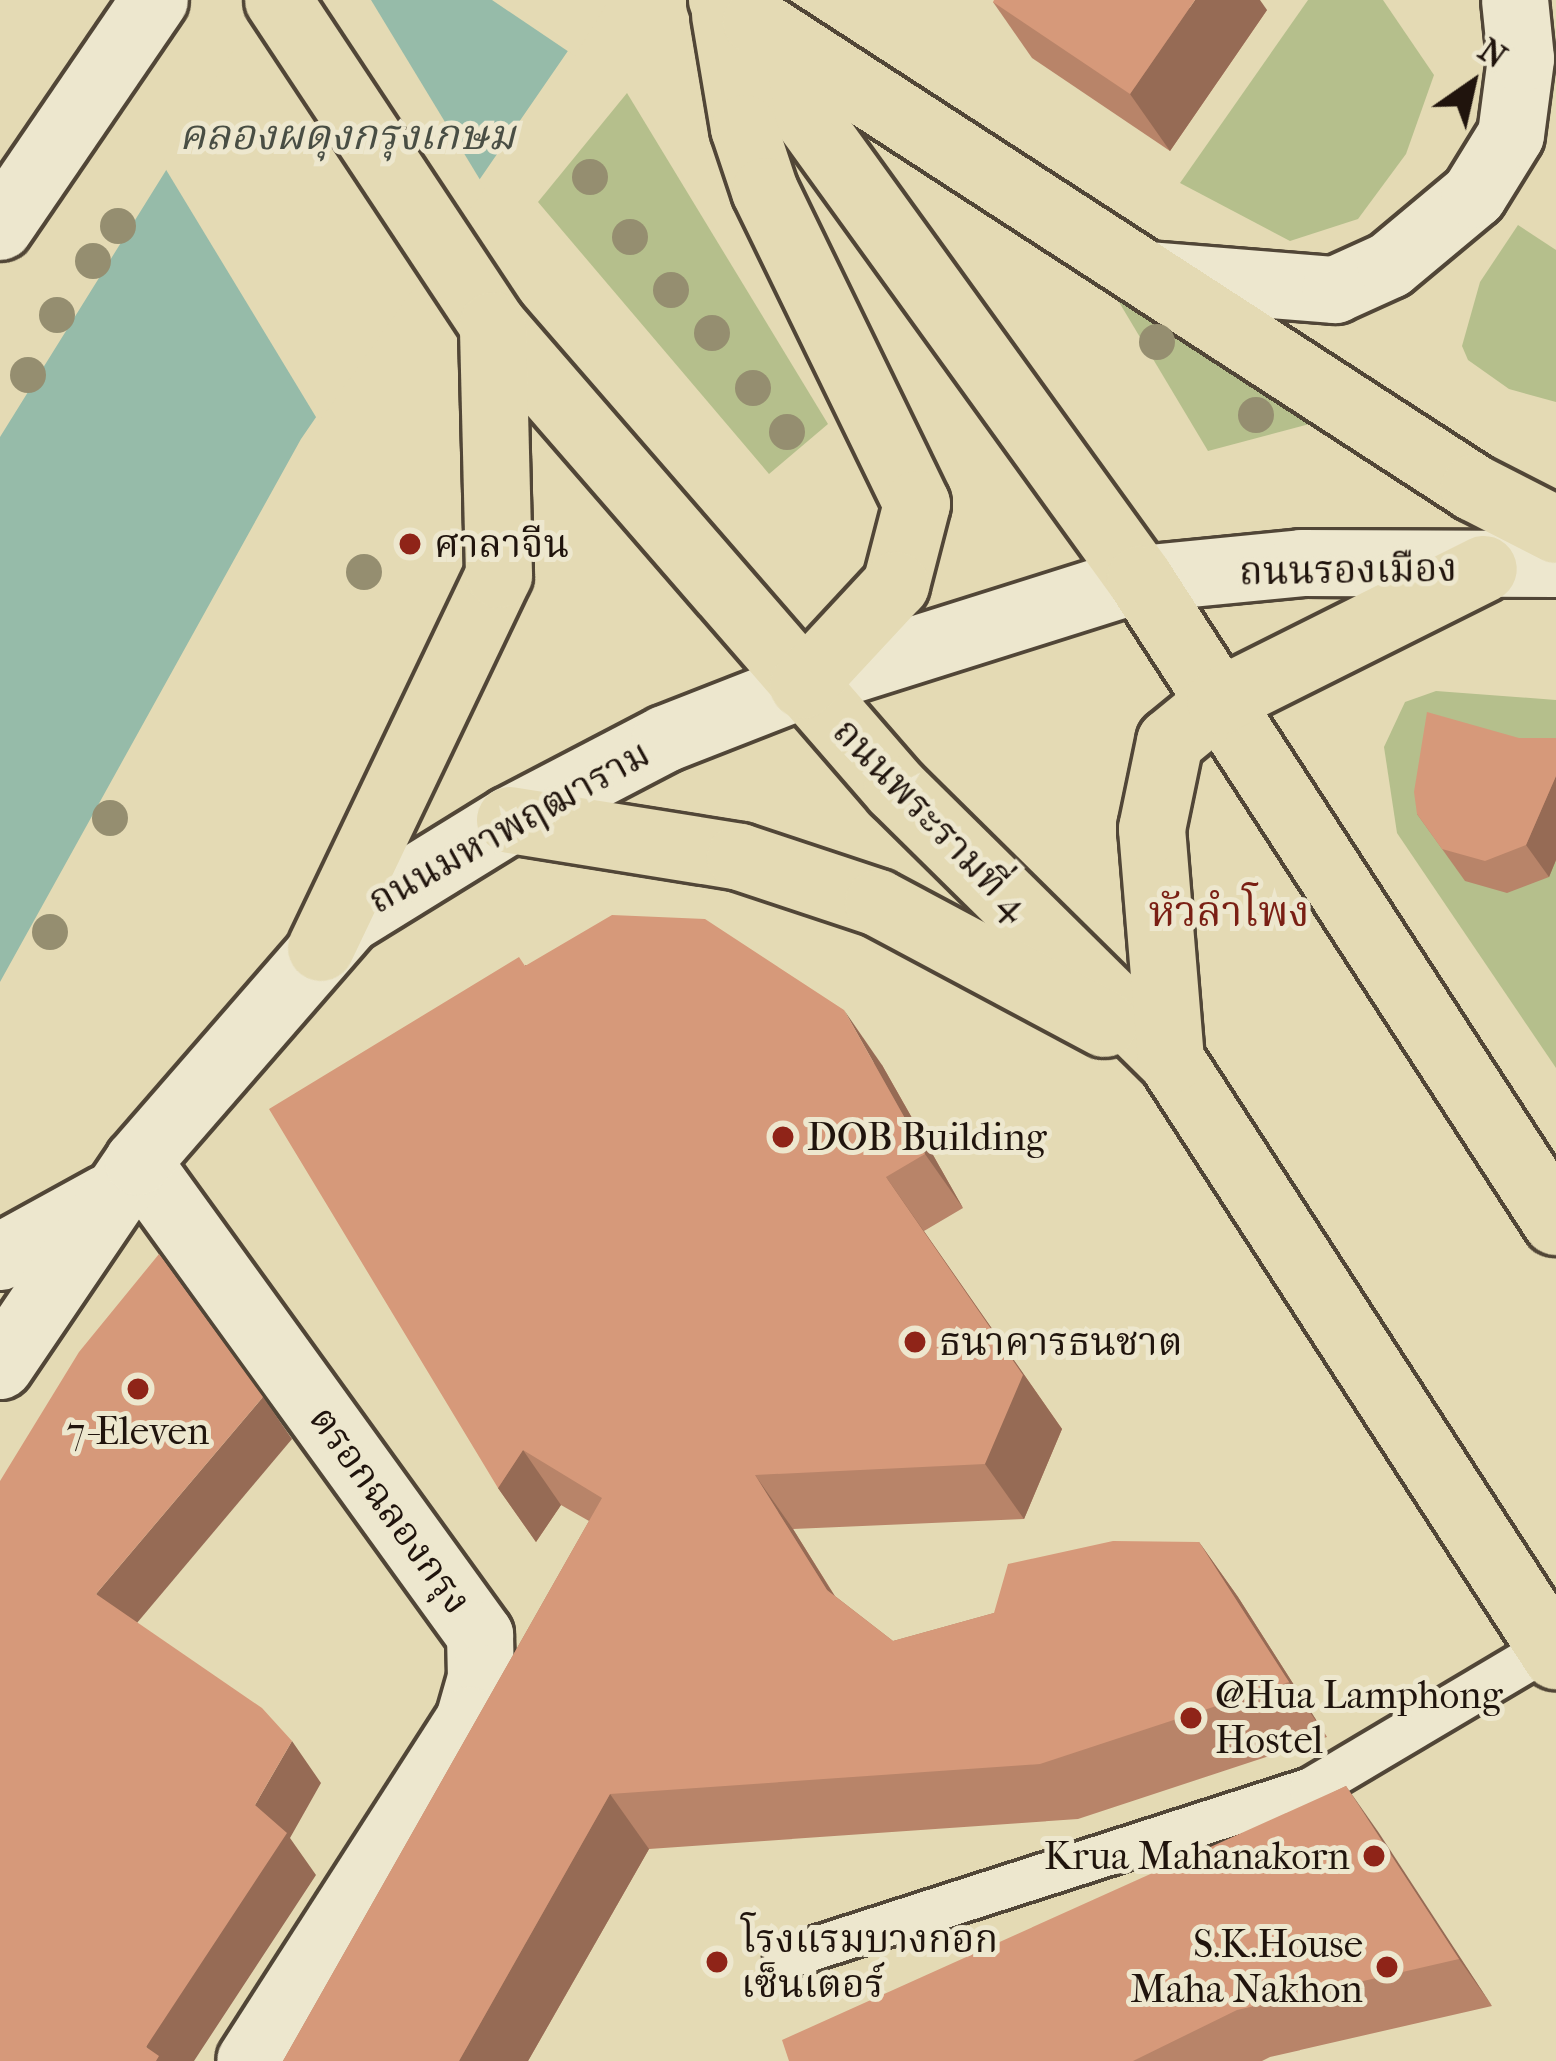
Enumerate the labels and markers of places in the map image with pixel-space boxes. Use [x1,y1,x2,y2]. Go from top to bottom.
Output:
place label: ศาลาจีน [434,521,569,567]
marker: ศาลาจีน [397,531,423,557]
place label: DOB Building [807,1114,1047,1160]
marker: DOB Building [770,1124,796,1150]
place label: ธนาคารธนชาต [939,1319,1183,1365]
marker: ธนาคารธนชาต [902,1329,928,1355]
marker: 7-Eleven [125,1376,151,1402]
place label: 7-Eleven [67,1408,209,1454]
place label: @Hua Lamphong Hostel [1215,1673,1503,1764]
marker: @Hua Lamphong Hostel [1178,1705,1204,1731]
place label: Krua Mahanakorn [1044,1833,1350,1879]
marker: Krua Mahanakorn [1361,1843,1387,1869]
place label: โรงแรมบางกอก เซ็นเตอร์ [741,1917,998,2008]
place label: S.K.House Maha Nakhon [1130,1922,1363,2013]
marker: โรงแรมบางกอก เซ็นเตอร์ [704,1949,730,1975]
marker: S.K.House Maha Nakhon [1374,1954,1400,1980]

